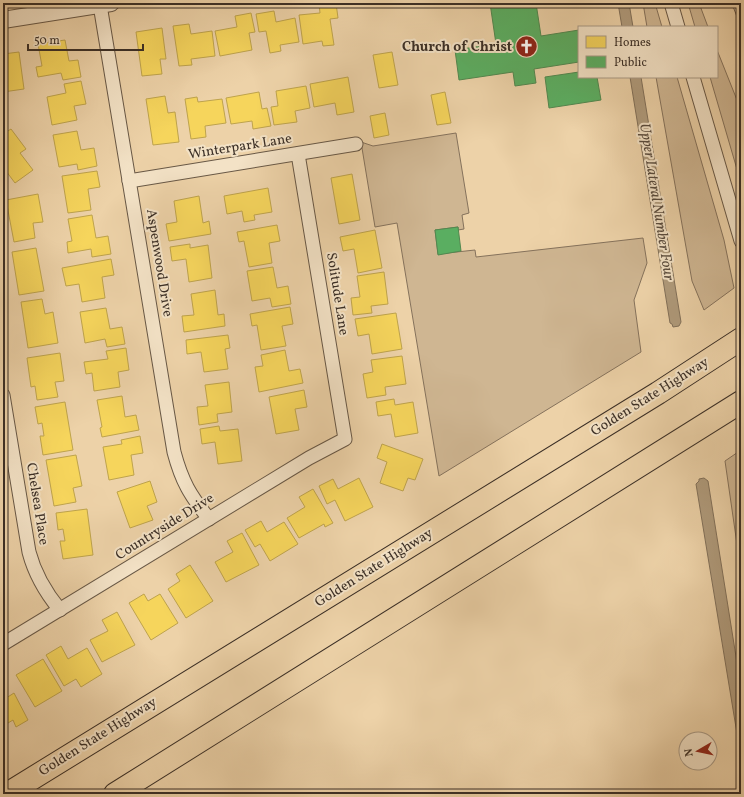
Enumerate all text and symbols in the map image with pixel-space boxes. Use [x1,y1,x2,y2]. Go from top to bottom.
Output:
scale bar [28,26,143,52]
legend [578,26,718,78]
text: 50 m [34,33,60,49]
church icon: Church of Christ [514,34,540,60]
text: Homes [614,35,651,51]
place label: Church of Christ [402,38,512,57]
text: Public [614,55,647,71]
water label: Upper Lateral Number Four [633,122,679,283]
street label: Winterpark Lane [187,129,293,165]
street label: Aspenwood Drive [141,208,177,319]
street label: Solitude Lane [321,251,353,337]
street label: Golden State Highway [587,353,713,441]
street label: Chelsea Place [21,462,53,547]
street label: Countryside Drive [112,489,218,565]
street label: Golden State Highway [311,524,437,612]
street label: Golden State Highway [35,693,161,781]
north arrow [678,731,718,771]
text: N [682,747,698,757]

